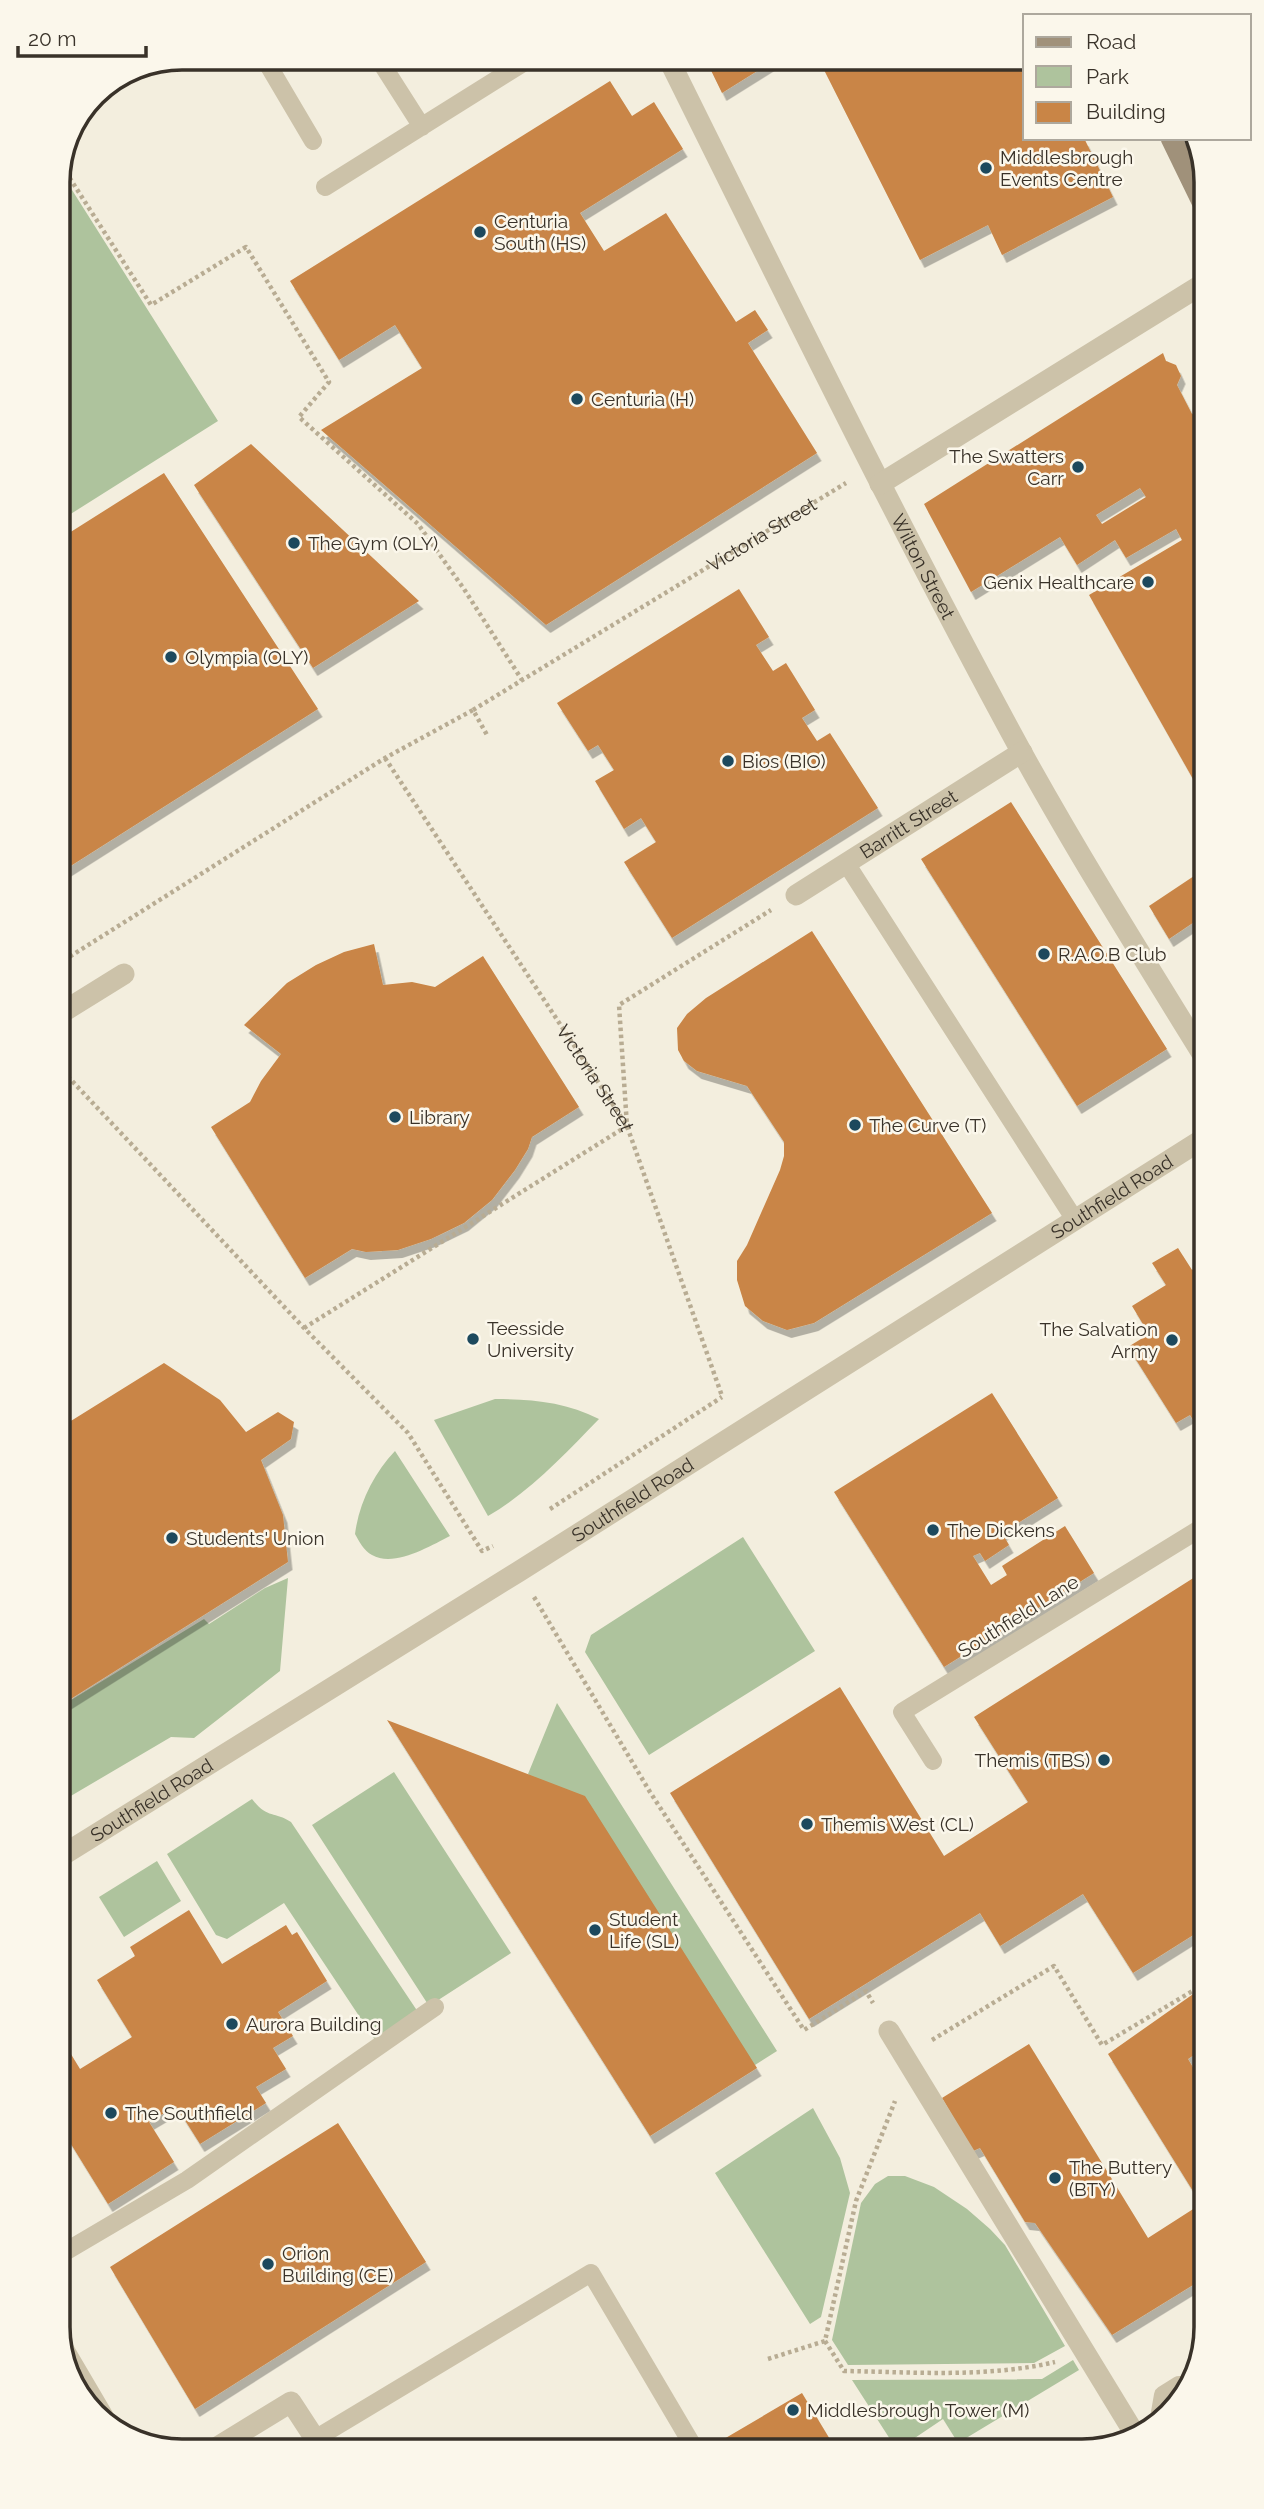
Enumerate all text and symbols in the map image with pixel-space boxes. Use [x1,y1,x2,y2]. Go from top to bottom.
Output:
scale bar [18,14,145,58]
legend [1023,14,1250,140]
text: 20 m [28,26,76,51]
text: Road [1086,29,1136,54]
text: Park [1086,64,1129,89]
text: Building [1086,99,1166,124]
place label: Middlesbrough Events Centre [1000,146,1133,190]
marker: Middlesbrough Events Centre [978,160,994,176]
place label: Centuria South (HS) [494,210,586,254]
marker: Centuria South (HS) [472,224,488,240]
place label: Centuria (H) [591,388,694,410]
marker: Centuria (H) [569,391,585,407]
place label: The Swatters Carr [949,445,1064,489]
marker: The Swatters Carr [1070,459,1086,475]
street label: Victoria Street [703,492,821,576]
street label: Wilton Street [887,510,960,623]
place label: The Gym (OLY) [308,532,438,554]
marker: The Gym (OLY) [286,535,302,551]
place label: Genix Healthcare [983,571,1134,593]
marker: Genix Healthcare [1140,574,1156,590]
place label: Olympia (OLY) [185,646,308,668]
marker: Olympia (OLY) [163,649,179,665]
place label: Bios (BIO) [742,750,826,772]
marker: Bios (BIO) [720,753,736,769]
street label: Barritt Street [856,785,962,863]
place label: R.A.O.B Club [1058,943,1166,965]
marker: R.A.O.B Club [1036,946,1052,962]
street label: Victoria Street [552,1020,639,1134]
place label: Library [409,1106,470,1128]
marker: Library [387,1109,403,1125]
place label: The Curve (T) [869,1114,986,1136]
marker: The Curve (T) [847,1117,863,1133]
street label: Southfield Road [1047,1150,1177,1243]
place label: Teesside University [487,1317,574,1361]
place label: The Salvation Army [1040,1318,1158,1362]
marker: Teesside University [465,1331,481,1347]
marker: The Salvation Army [1164,1332,1180,1348]
street label: Southfield Road [567,1453,697,1546]
place label: The Dickens [947,1519,1055,1541]
marker: The Dickens [925,1522,941,1538]
place label: Students' Union [186,1527,325,1549]
marker: Students' Union [164,1530,180,1546]
street label: Southfield Lane [954,1570,1082,1662]
place label: Themis (TBS) [975,1749,1090,1771]
marker: Themis (TBS) [1096,1752,1112,1768]
street label: Southfield Road [86,1754,217,1846]
place label: Themis West (CL) [821,1813,974,1835]
marker: Themis West (CL) [799,1816,815,1832]
place label: Student Life (SL) [609,1908,679,1952]
marker: Student Life (SL) [587,1922,603,1938]
place label: Aurora Building [246,2013,381,2035]
marker: Aurora Building [224,2016,240,2032]
place label: The Southfield [125,2102,253,2124]
marker: The Southfield [103,2105,119,2121]
place label: The Buttery (BTY) [1069,2156,1172,2200]
marker: The Buttery (BTY) [1047,2170,1063,2186]
place label: Orion Building (CE) [282,2242,393,2286]
marker: Orion Building (CE) [260,2256,276,2272]
place label: Middlesbrough Tower (M) [807,2399,1029,2421]
marker: Middlesbrough Tower (M) [785,2402,801,2418]

